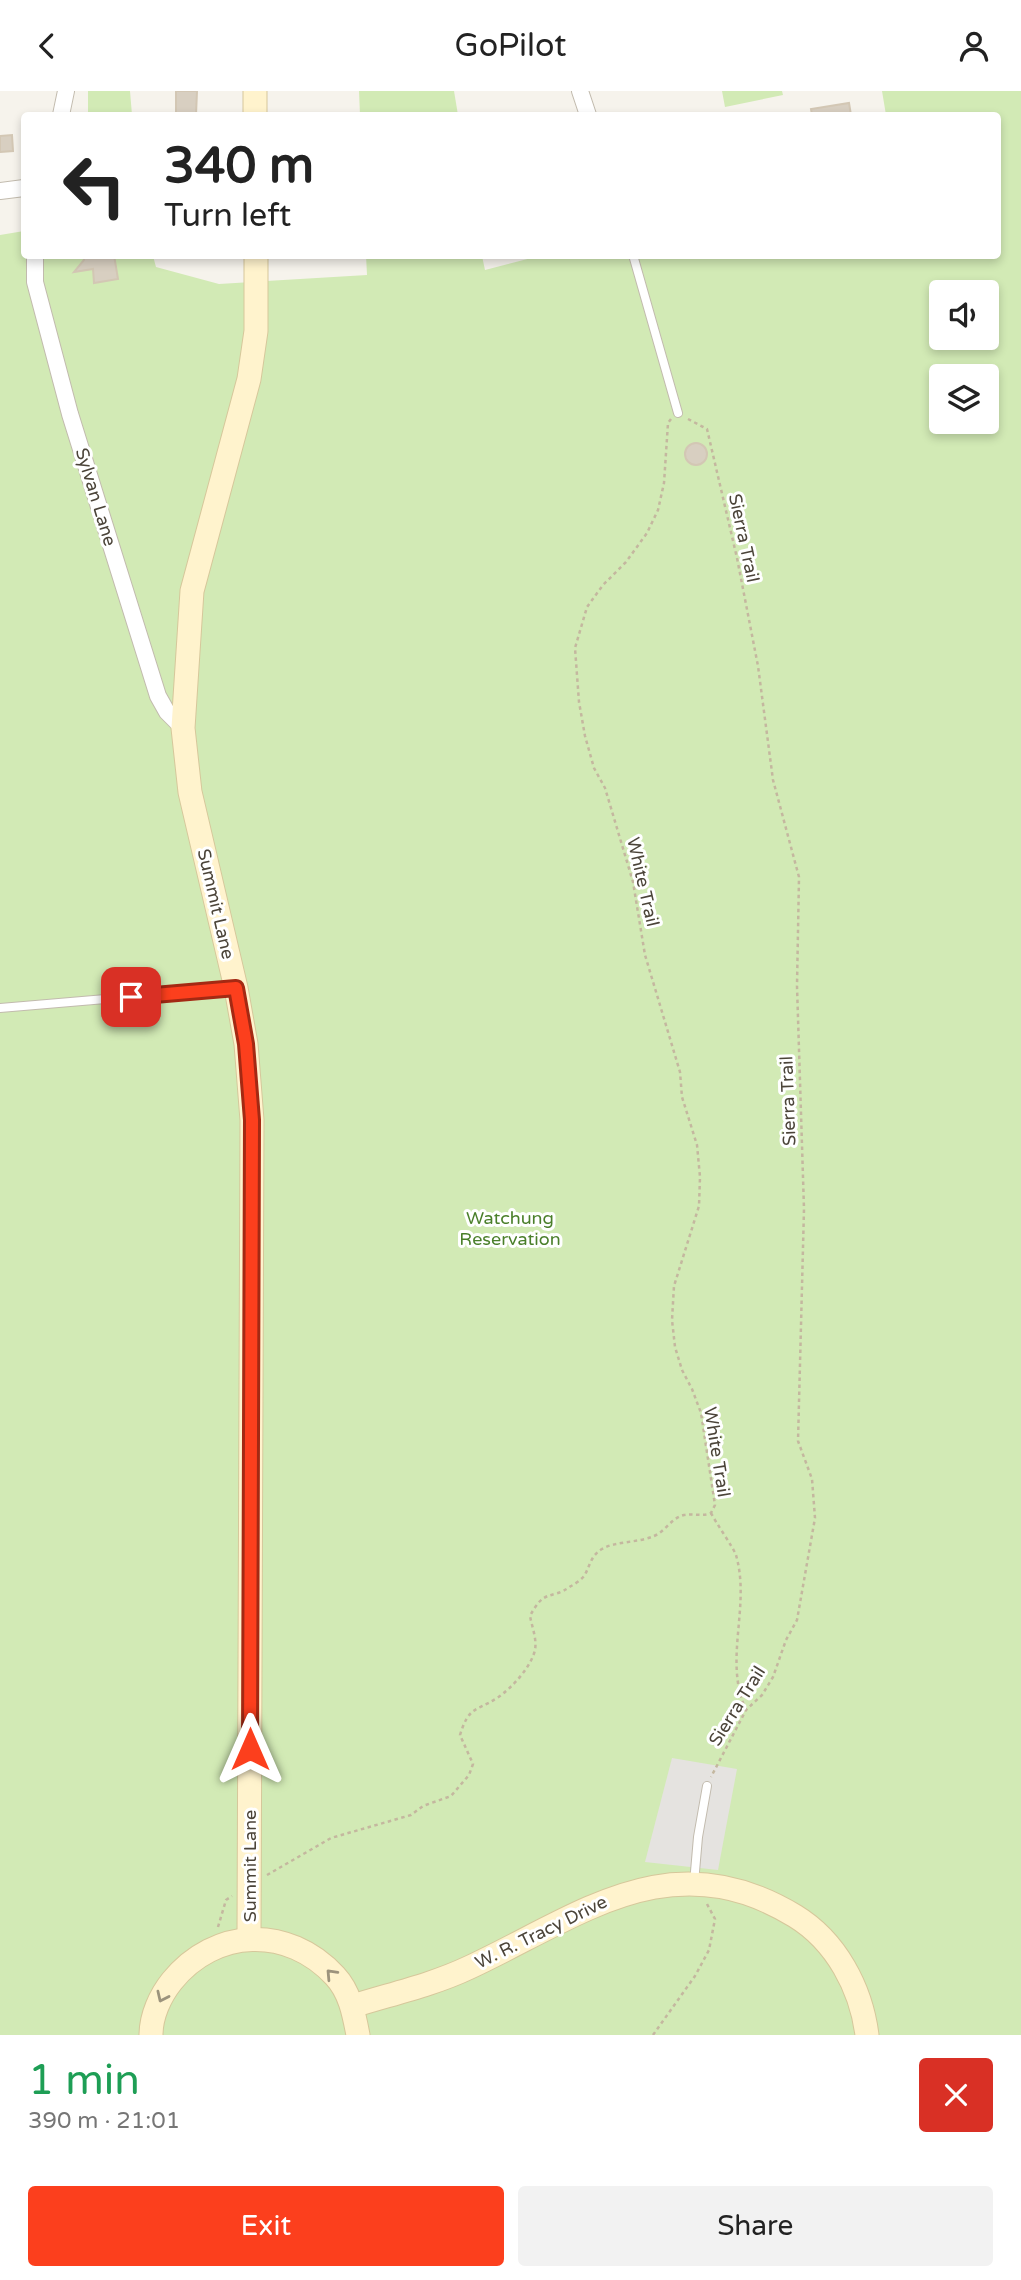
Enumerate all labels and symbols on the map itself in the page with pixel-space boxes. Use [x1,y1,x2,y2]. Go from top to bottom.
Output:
street label: Sylvan Lane [71,445,121,549]
street label: Sierra Trail [724,492,764,584]
street label: White Trail [622,835,664,929]
street label: Summit Lane [193,847,239,961]
pin [101,967,161,1027]
street label: Sierra Trail [775,1056,801,1146]
park label: Watchung Reservation [459,1207,561,1250]
street label: White Trail [699,1405,735,1499]
street label: Sierra Trail [704,1662,770,1750]
position arrow [213,1712,287,1786]
street label: Summit Lane [239,1810,261,1922]
street label: W. R. Tracy Drive [471,1891,611,1973]
one-way arrow [327,1969,339,1982]
one-way arrow [157,1990,171,2002]

